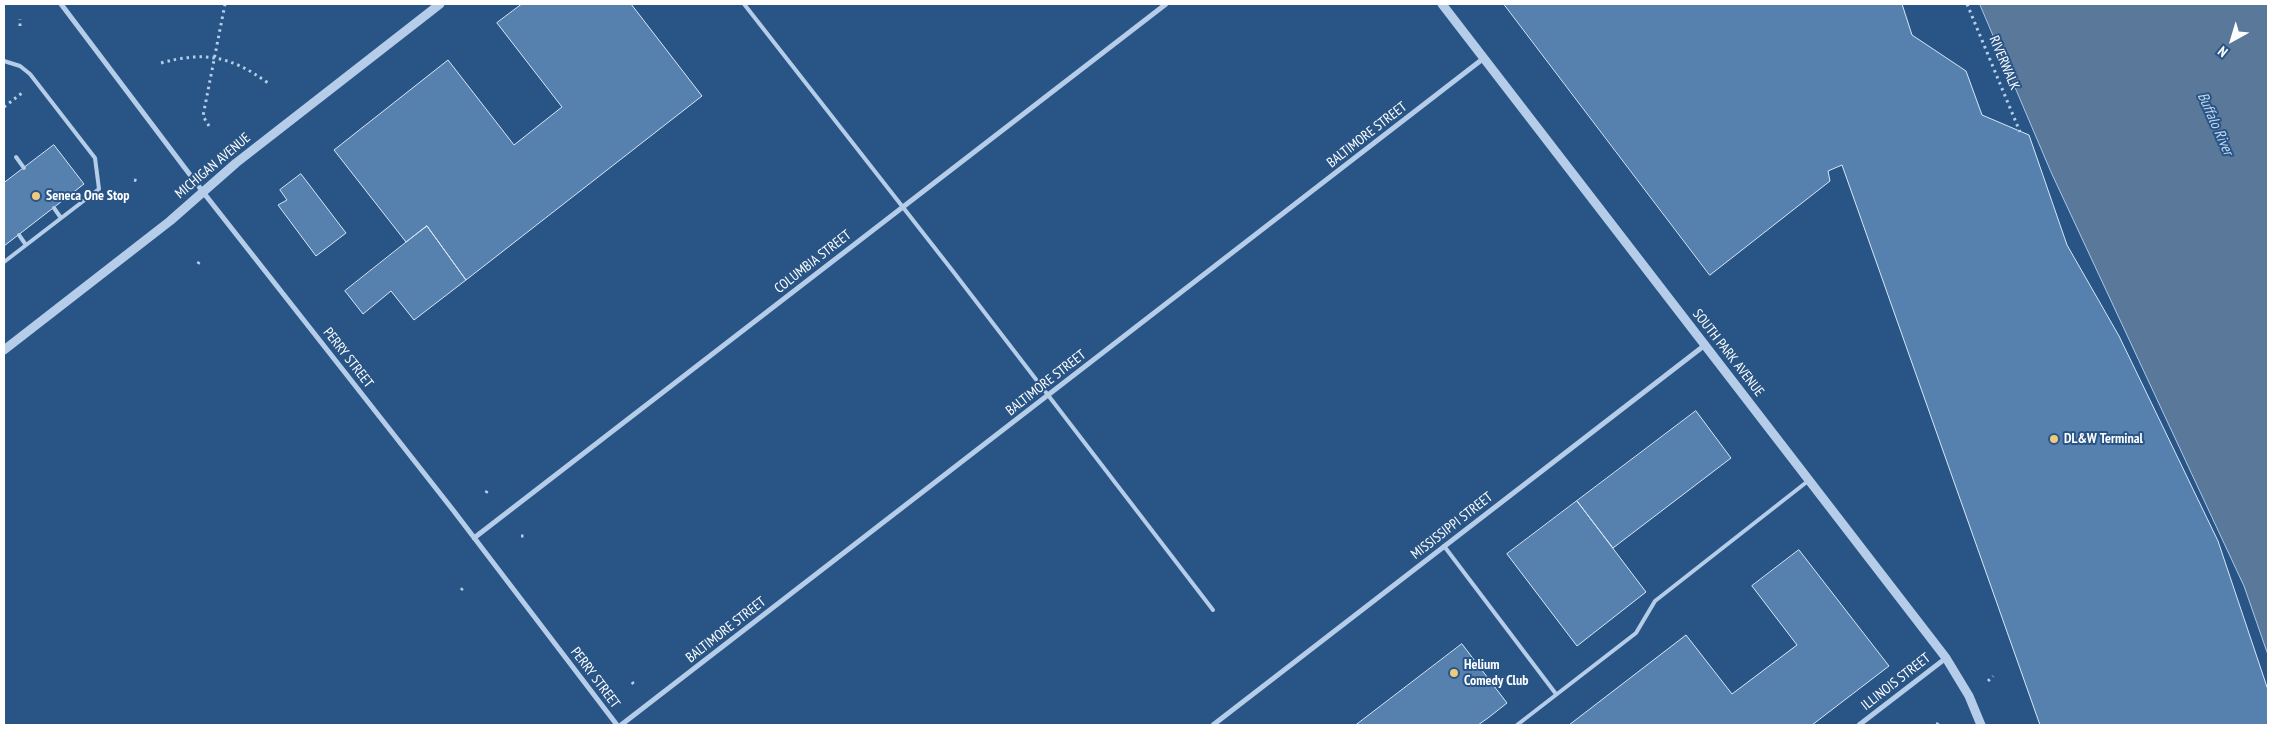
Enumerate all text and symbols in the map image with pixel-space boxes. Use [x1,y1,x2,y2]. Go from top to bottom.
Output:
north arrow [2207,15,2257,65]
street label: RIVERWALK [1985,33,2023,93]
text: N [2214,42,2231,61]
water label: Buffalo River [2193,90,2237,158]
street label: BALTIMORE STREET [1324,99,1410,171]
street label: MICHIGAN AVENUE [172,130,254,202]
place label: Seneca One Stop [46,188,130,204]
marker: Seneca One Stop [30,190,42,202]
street label: COLUMBIA STREET [771,227,855,297]
street label: SOUTH PARK AVENUE [1689,306,1767,400]
street label: PERRY STREET [319,325,377,391]
street label: BALTIMORE STREET [1003,347,1089,419]
place label: DL&W Terminal [2064,431,2143,447]
marker: DL&W Terminal [2048,433,2060,445]
street label: MISSISSIPPI STREET [1408,489,1496,563]
street label: BALTIMORE STREET [683,594,769,666]
street label: PERRY STREET [567,644,623,712]
street label: ILLINOIS STREET [1858,650,1934,714]
place label: Helium Comedy Club [1464,657,1528,690]
marker: Helium Comedy Club [1448,667,1460,679]

